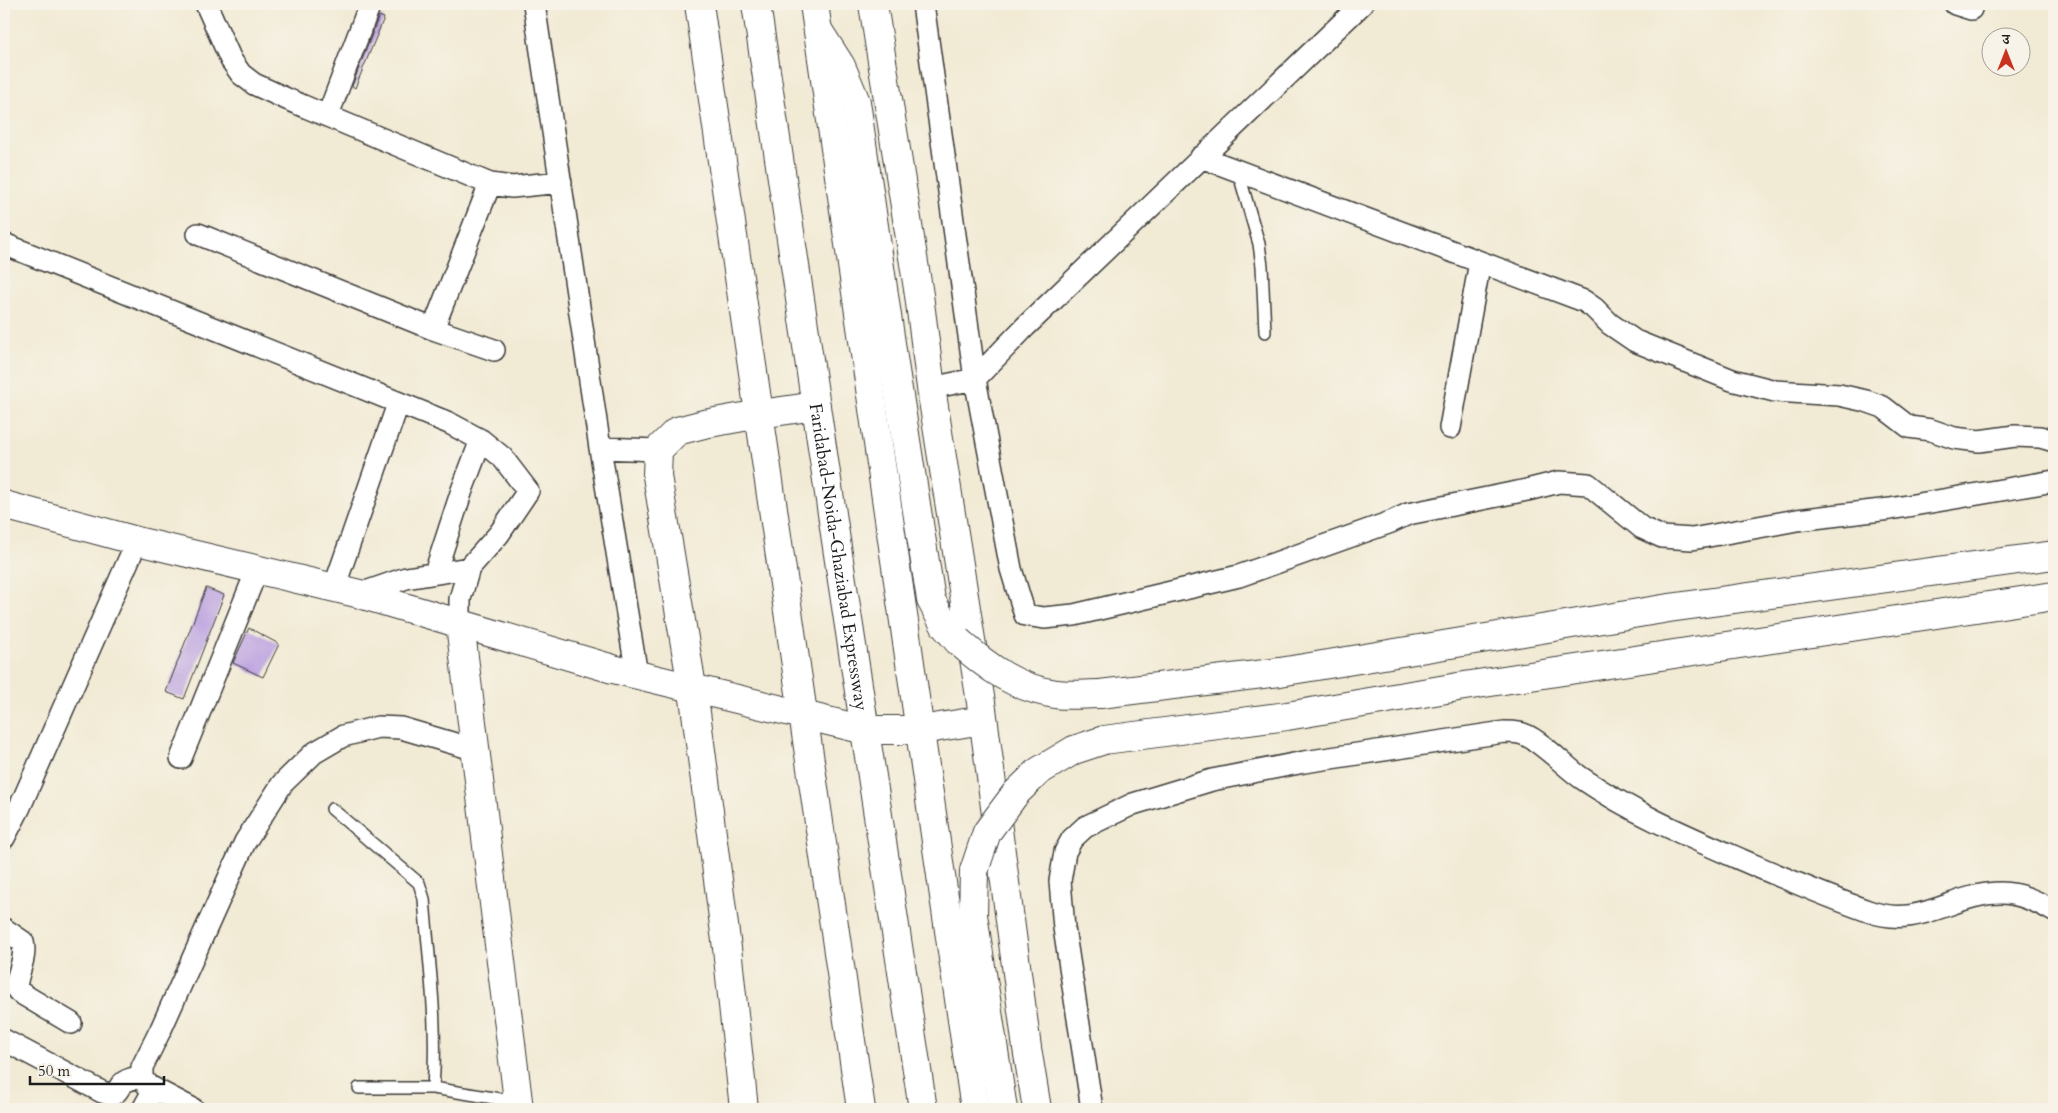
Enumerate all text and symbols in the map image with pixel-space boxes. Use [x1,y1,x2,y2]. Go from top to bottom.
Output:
north arrow [1980,28,2030,78]
text: उ [2001,30,2010,49]
street label: Faridabad-Noida-Ghaziabad Expressway [803,402,874,713]
scale bar [30,1053,164,1085]
text: 50 m [38,1061,70,1081]

